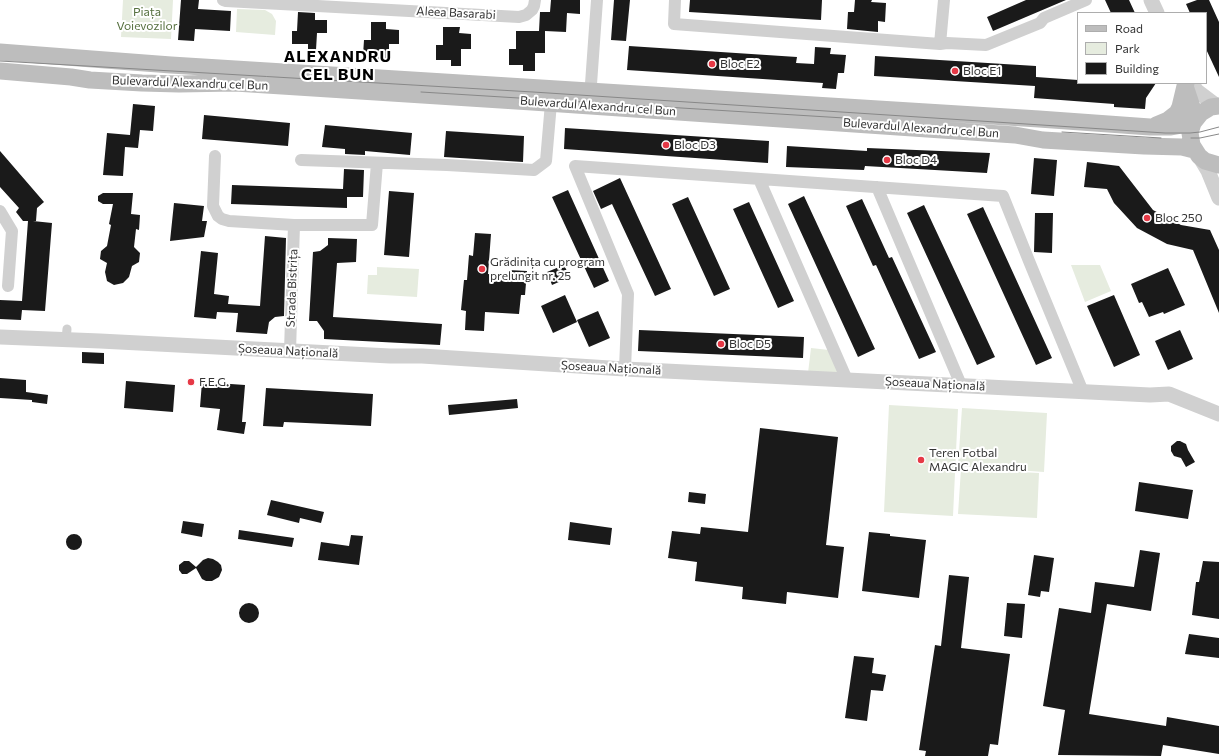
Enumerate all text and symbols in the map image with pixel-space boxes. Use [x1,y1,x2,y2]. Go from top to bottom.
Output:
street label: Aleea Basarabi [416,4,496,22]
park label: Piața Voievozilor [117,5,177,33]
legend [1077,12,1207,84]
text: Road [1115,21,1143,35]
text: Park [1115,41,1140,55]
district label: ALEXANDRU CEL BUN [284,47,392,85]
place label: Bloc E2 [720,57,760,71]
marker: Bloc E2 [707,59,717,69]
text: Building [1115,61,1159,75]
place label: Bloc E1 [963,64,1001,78]
marker: Bloc E1 [950,66,960,76]
street label: Bulevardul Alexandru cel Bun [112,73,268,93]
street label: Bulevardul Alexandru cel Bun [519,93,677,119]
street label: Bulevardul Alexandru cel Bun [842,115,1000,141]
place label: Bloc D3 [674,138,716,152]
marker: Bloc D3 [661,140,671,150]
place label: Bloc D4 [895,153,937,167]
marker: Bloc D4 [882,155,892,165]
place label: Bloc 250 [1155,211,1203,225]
marker: Bloc 250 [1142,213,1152,223]
street label: Strada Bistrița [283,249,301,327]
place label: Grădinița cu program prelungit nr. 25 [490,255,605,283]
marker: Grădinița cu program prelungit nr. 25 [477,264,487,274]
place label: Bloc D5 [729,337,771,351]
marker: Bloc D5 [716,339,726,349]
street label: Șoseaua Națională [238,341,338,361]
street label: Șoseaua Națională [561,358,661,378]
street label: Șoseaua Națională [885,374,985,394]
place label: F.E.G. [199,375,229,389]
marker: F.E.G. [186,377,196,387]
place label: Teren Fotbal MAGIC Alexandru [929,446,1027,474]
marker: Teren Fotbal MAGIC Alexandru [916,455,926,465]

